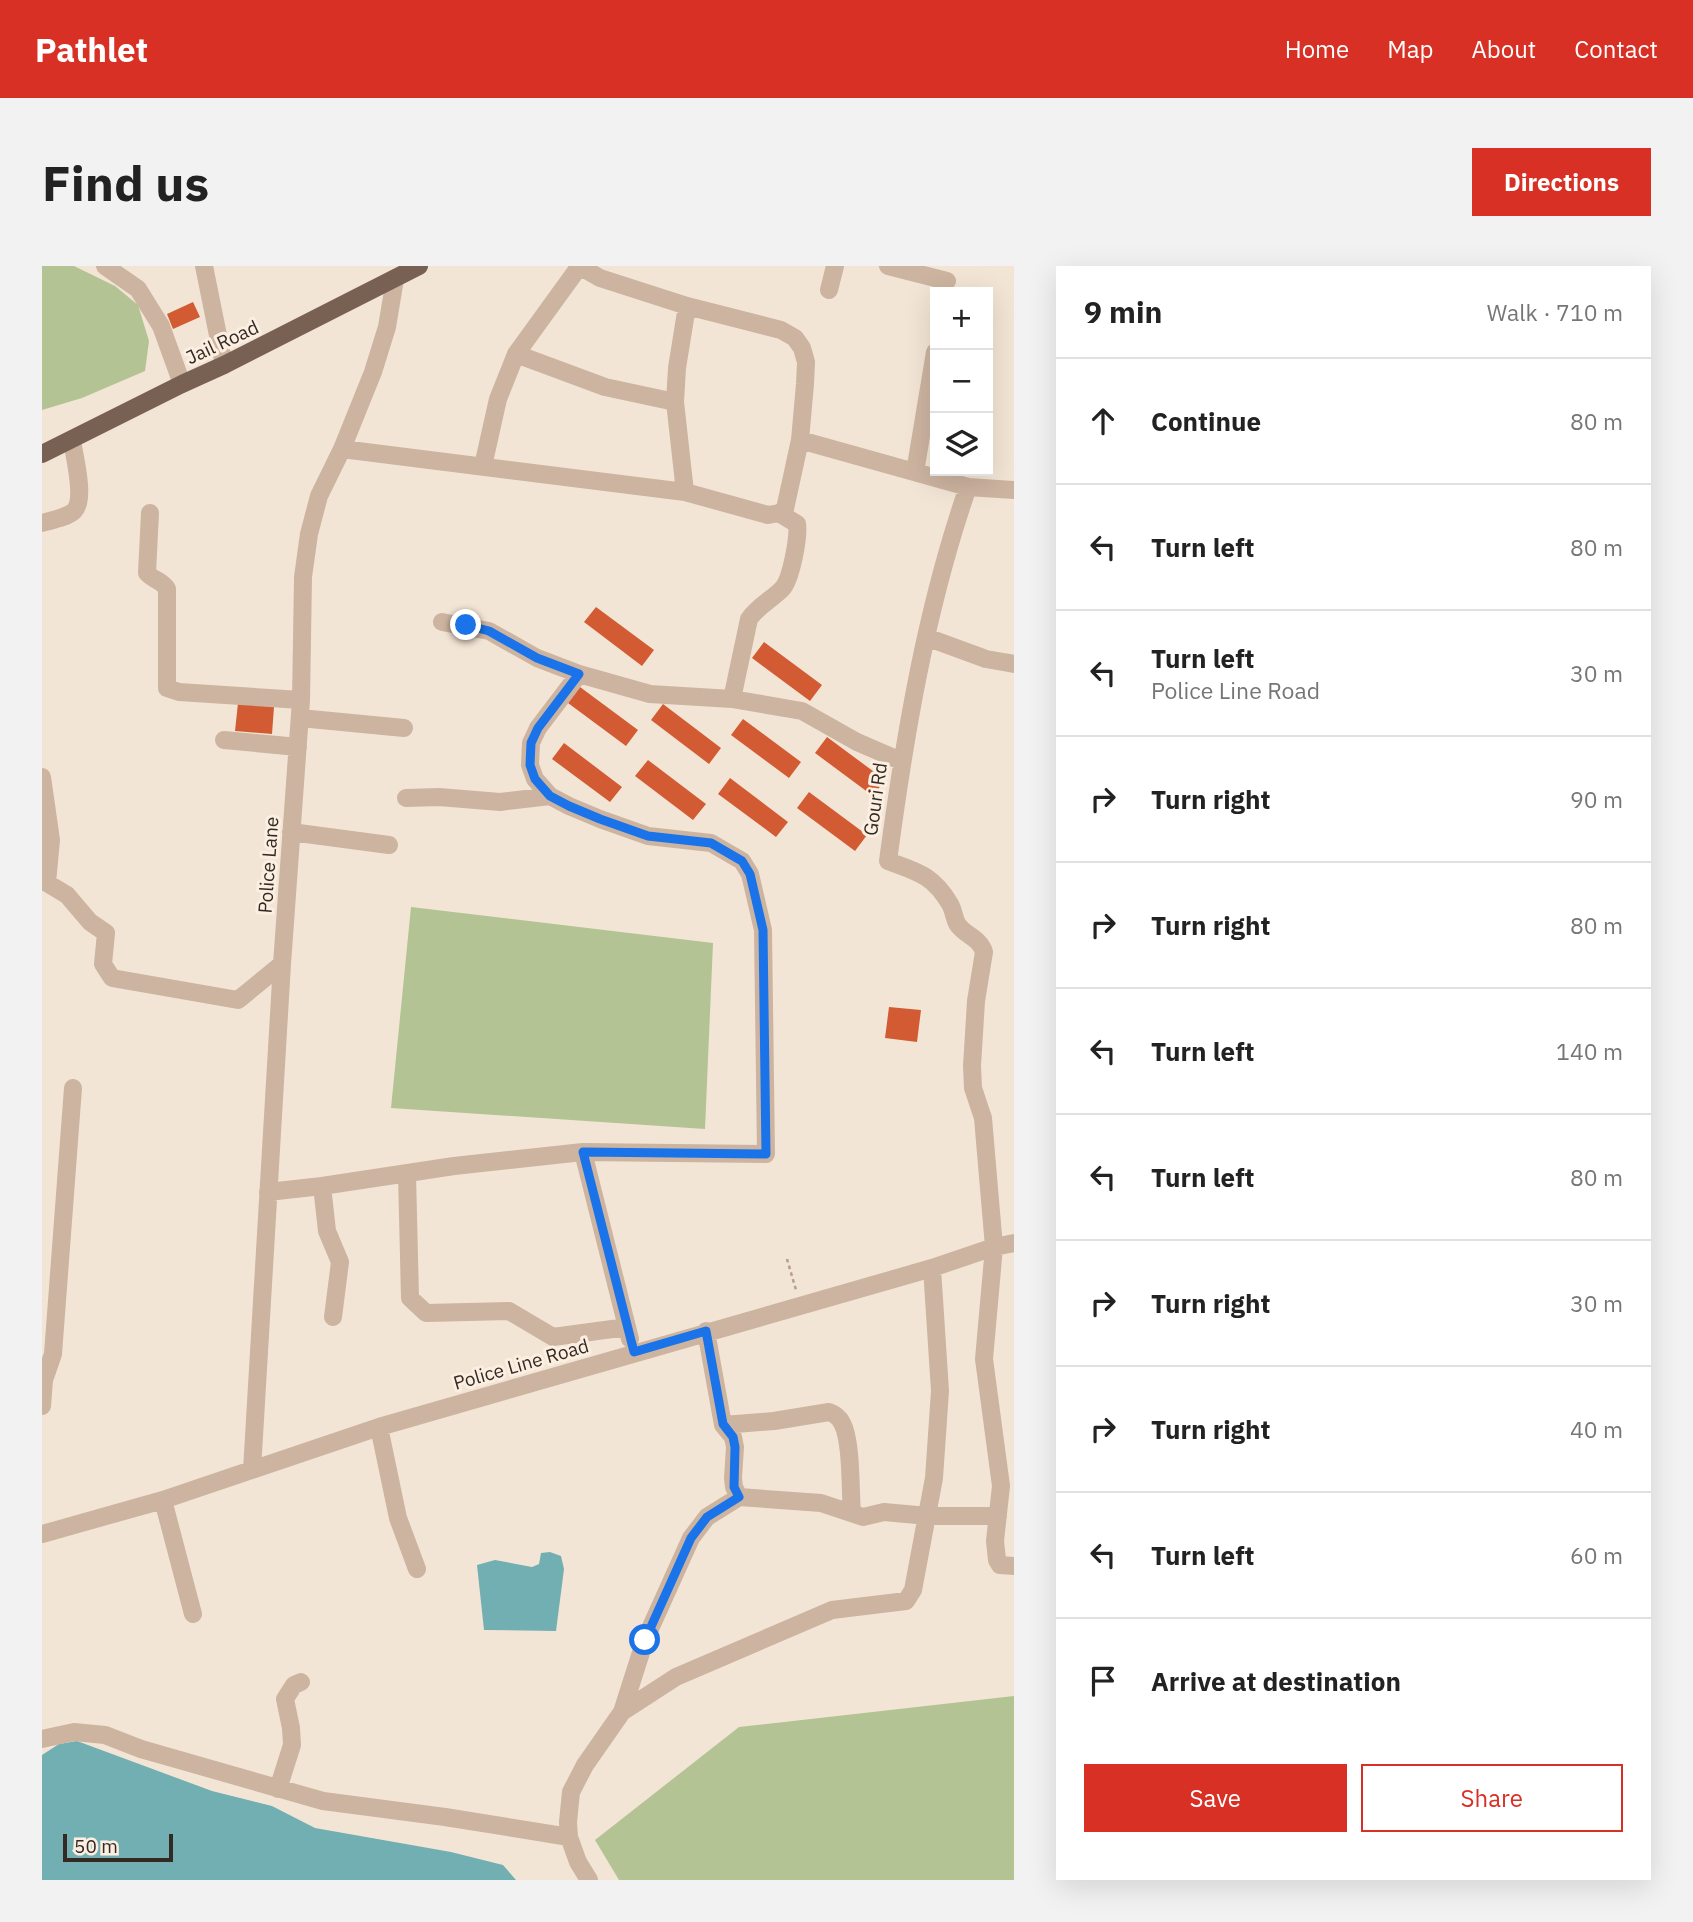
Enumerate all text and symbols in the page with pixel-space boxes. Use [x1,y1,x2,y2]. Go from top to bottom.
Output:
text: Pathlet [35,28,148,71]
text: Home [1285,33,1349,65]
text: Map [1387,33,1433,65]
text: About [1471,33,1536,65]
text: Contact [1574,33,1658,65]
button: Directions [1472,148,1651,216]
text: Find us [42,151,209,214]
map controls [930,287,993,476]
button: + [930,287,993,350]
text: 9 min [1084,292,1162,331]
text: Walk · 710 m [1487,297,1623,327]
street label: Jail Road [182,315,262,369]
button: − [930,350,993,413]
icon: ahead [1084,402,1122,440]
text: Continue [1151,404,1261,438]
text: 80 m [1570,406,1623,436]
button: layers [930,413,993,476]
icon: left [1084,528,1122,566]
text: Turn left [1151,530,1254,564]
text: 80 m [1570,532,1623,562]
route end [450,609,481,640]
text: Turn left [1151,641,1254,675]
icon: left [1084,654,1122,692]
text: 30 m [1570,658,1623,688]
text: Police Line Road [1151,675,1320,705]
street label: Gouri Rd [858,761,892,837]
icon: right [1084,780,1122,818]
text: Turn right [1151,782,1270,816]
text: 90 m [1570,784,1623,814]
street label: Police Lane [253,816,283,914]
icon: right [1084,906,1122,944]
text: Turn right [1151,908,1270,942]
text: 80 m [1570,910,1623,940]
icon: left [1084,1032,1122,1070]
text: Turn left [1151,1034,1254,1068]
text: 140 m [1556,1036,1623,1066]
icon: left [1084,1158,1122,1196]
text: Turn left [1151,1160,1254,1194]
text: 80 m [1570,1162,1623,1192]
icon: right [1084,1284,1122,1322]
text: Turn right [1151,1286,1270,1320]
text: 30 m [1570,1288,1623,1318]
street label: Police Line Road [451,1333,591,1395]
icon: right [1084,1410,1122,1448]
text: Turn right [1151,1412,1270,1446]
text: 40 m [1570,1414,1623,1444]
icon: left [1084,1536,1122,1574]
text: Turn left [1151,1538,1254,1572]
text: 60 m [1570,1540,1623,1570]
route start [629,1624,660,1655]
icon: arrive [1084,1662,1122,1700]
text: Arrive at destination [1151,1664,1401,1698]
button: Save [1084,1764,1347,1832]
button: Share [1361,1764,1623,1832]
scale bar [63,1831,173,1863]
text: 50 m [74,1834,118,1858]

